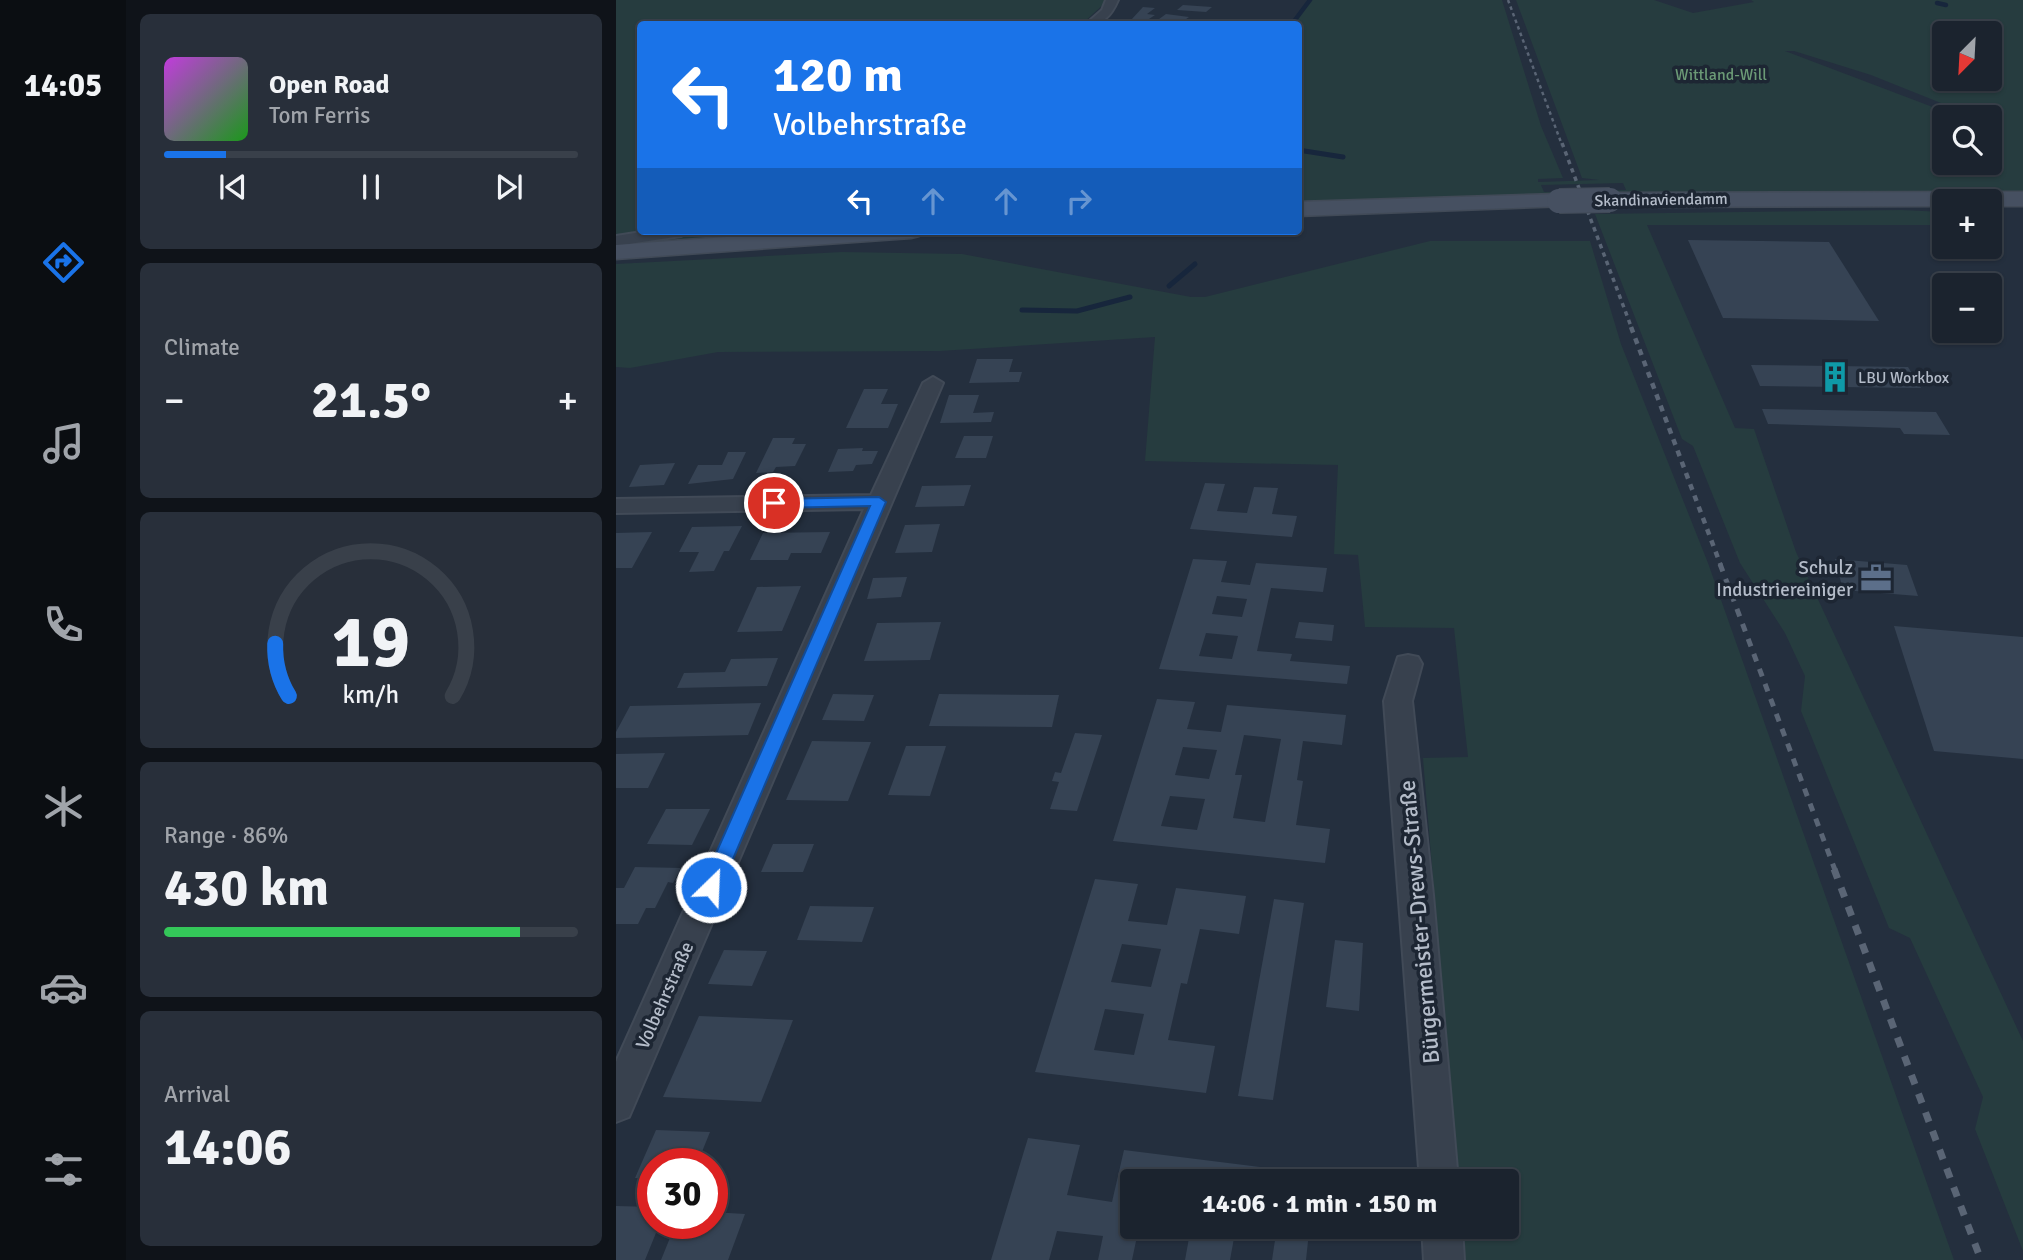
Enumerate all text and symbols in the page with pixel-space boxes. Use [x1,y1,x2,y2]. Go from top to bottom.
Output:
north arrow [1932,21,2002,91]
map controls [1932,21,2002,343]
text: 120 m [773,45,903,105]
icon: left [658,49,749,140]
park label: Wittland-Will [1675,65,1767,85]
text: 14:05 [24,66,102,105]
text: Open Road [269,69,390,101]
text: Tom Ferris [269,101,370,130]
text: Volbehrstraße [773,105,967,144]
button: search [1932,105,2002,175]
icon: previous [214,168,252,206]
icon: pause [352,168,390,206]
icon: next [490,168,528,206]
icon: left [841,182,879,220]
icon: ahead [914,182,952,220]
icon: ahead [987,182,1025,220]
icon: right [1060,182,1098,220]
street label: Skandinaviendamm [1594,189,1728,211]
button: + [1932,189,2002,259]
icon: directions [39,238,88,287]
button: − [1932,273,2002,343]
text: Climate [164,333,240,362]
building icon: LBU Workbox [1818,360,1852,394]
text: 21.5° [311,368,431,432]
place label: LBU Workbox [1858,368,1950,388]
text: − [164,377,185,424]
text: + [557,377,578,424]
icon: music [39,419,88,468]
pin [744,473,804,533]
icon: arrive [755,484,793,522]
place label: Schulz Industriereiniger [1716,556,1853,602]
office icon: Schulz Industriereiniger [1859,561,1893,595]
text: 19 [332,598,410,687]
icon: phone [39,600,88,649]
text: km/h [343,679,399,710]
street label: Bürgermeister-Drews-Straße [1393,779,1446,1065]
icon: climate [39,782,88,831]
text: Range · 86% [164,821,288,850]
position arrow [674,850,748,924]
text: 430 km [164,856,329,920]
street label: Volbehrstraße [631,938,699,1053]
icon: car [39,963,88,1012]
text: Arrival [164,1080,230,1109]
text: 14:06 [164,1115,292,1179]
icon: filters [39,1145,88,1194]
speed limit sign: 30 [637,1148,728,1239]
text: 14:06 · 1 min · 150 m [1202,1188,1437,1220]

